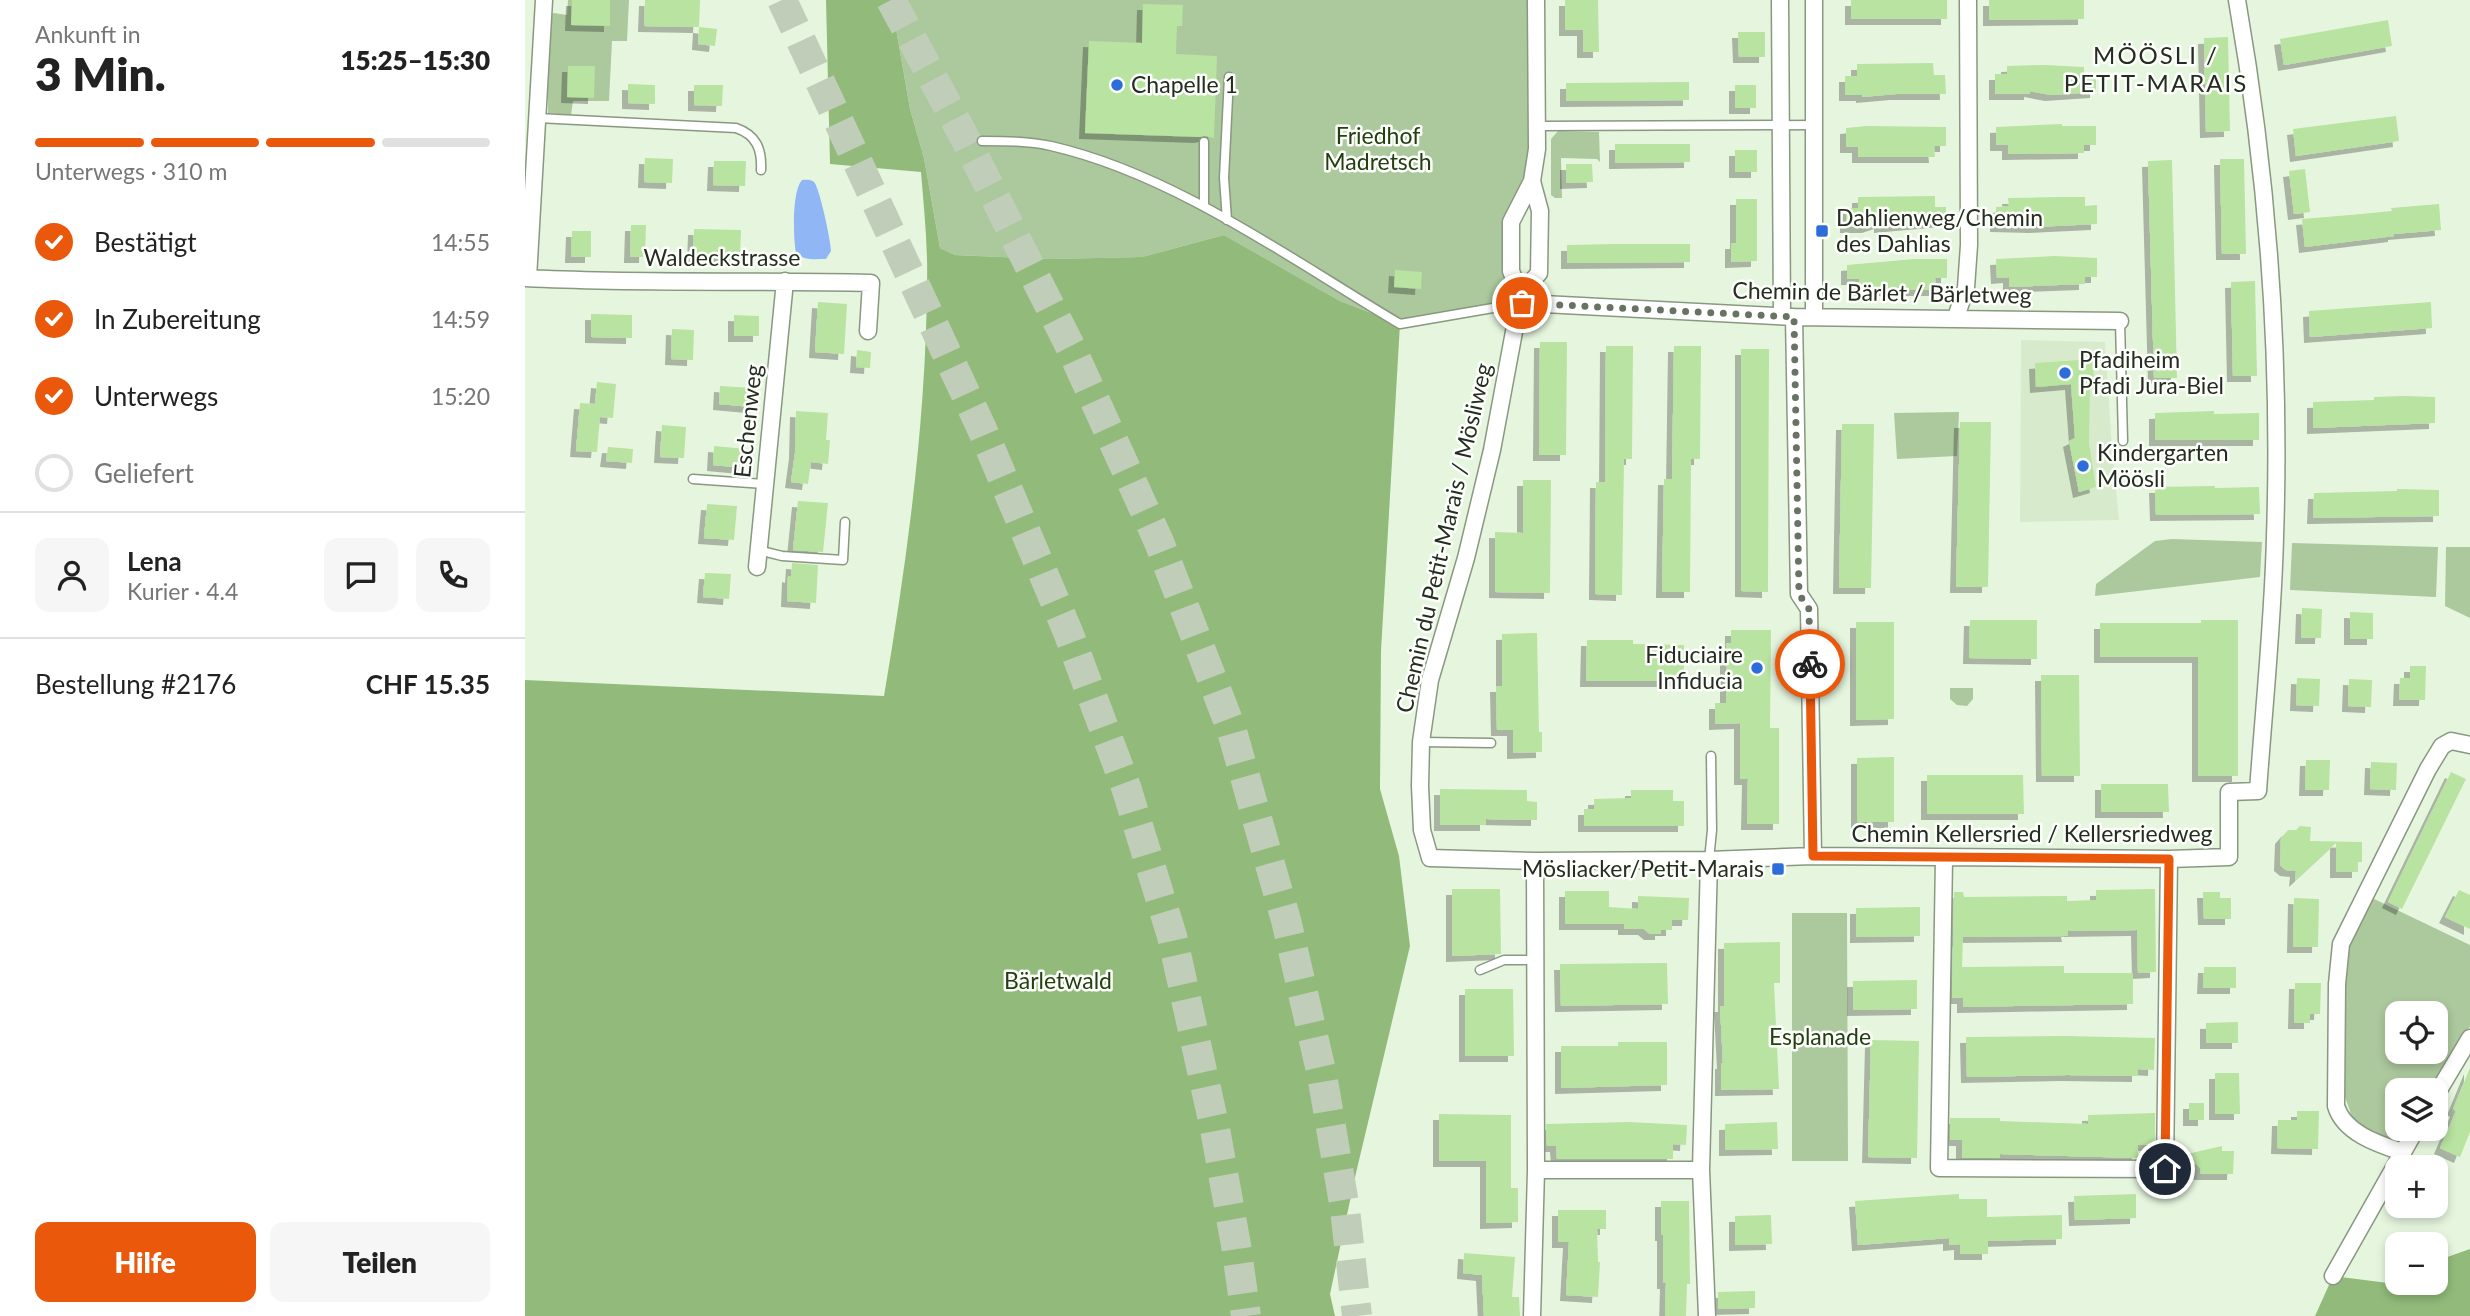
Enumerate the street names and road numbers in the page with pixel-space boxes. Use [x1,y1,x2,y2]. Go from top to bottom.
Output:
street label: Waldeckstrasse [644,243,800,271]
street label: Chemin de Bärlet / Bärletweg [1732,275,2032,309]
street label: Chemin du Petit-Marais / Mösliweg [1389,360,1497,715]
street label: Eschenweg [727,363,767,479]
street label: Chemin Kellersried / Kellersriedweg [1851,819,2213,847]

